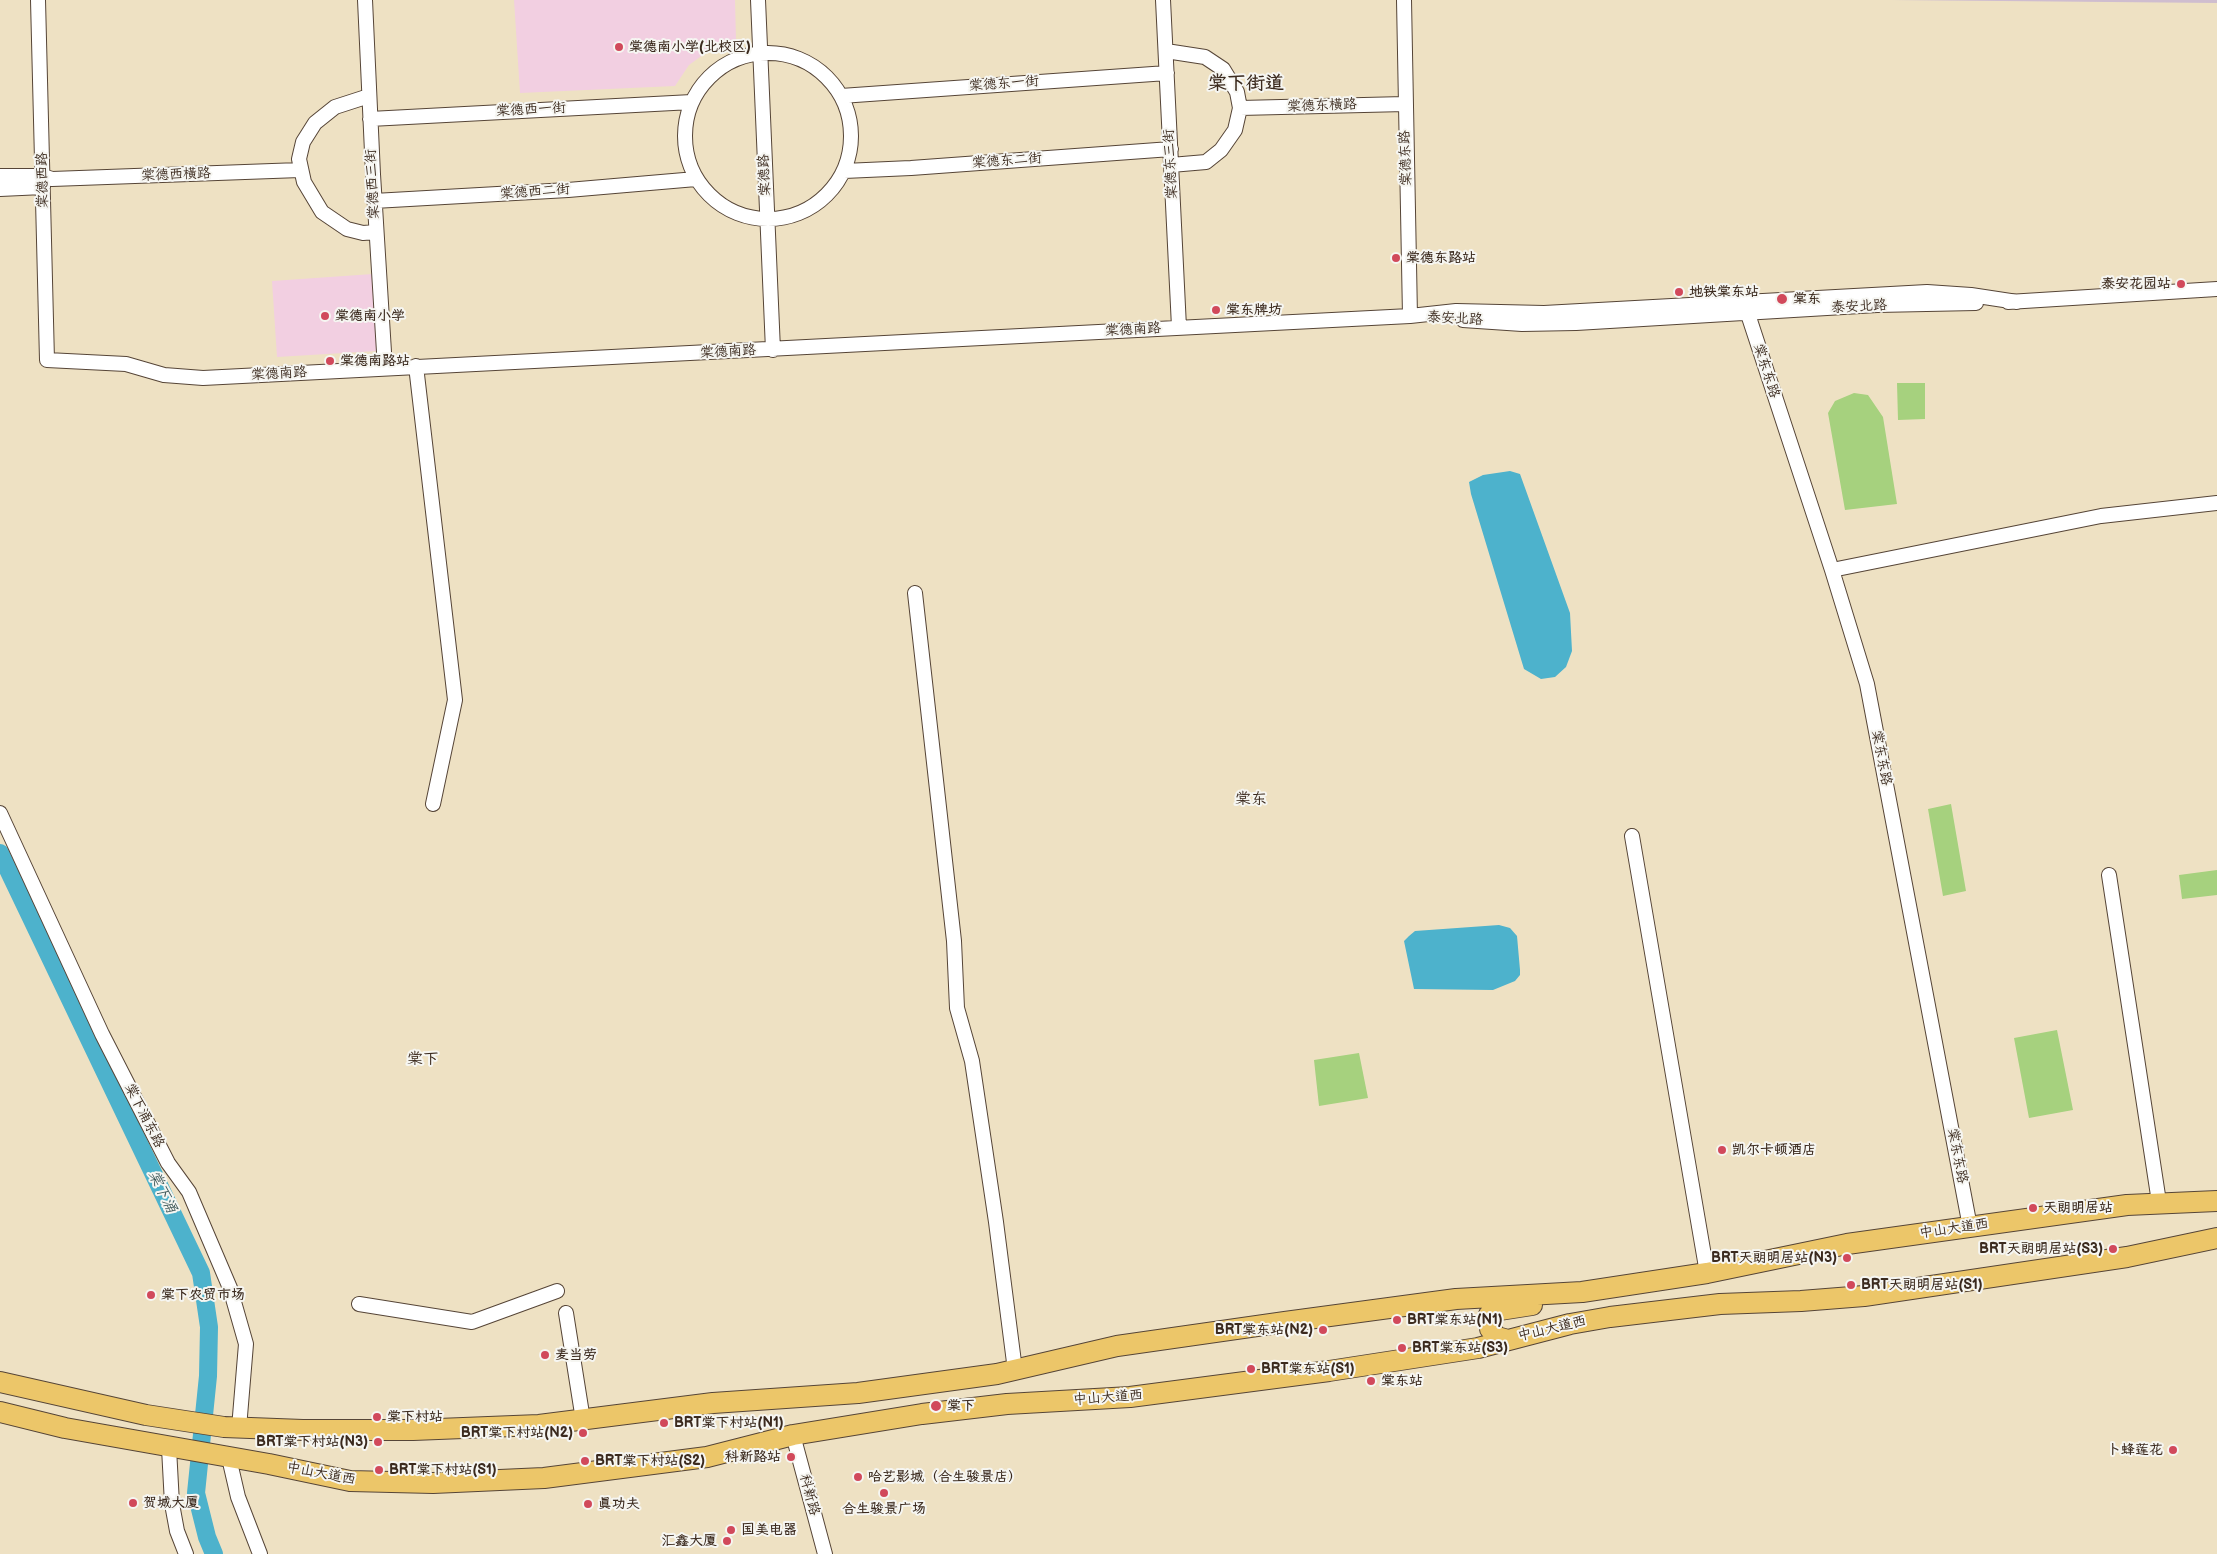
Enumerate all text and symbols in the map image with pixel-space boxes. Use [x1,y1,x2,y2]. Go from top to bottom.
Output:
place label: 棠德南小学(北校区) [629,39,751,55]
marker: 棠德南小学(北校区) [613,41,625,53]
street label: 棠德东一街 [968,73,1040,95]
district label: 棠下街道 [1208,73,1284,95]
street label: 棠德东横路 [1287,96,1357,116]
street label: 棠德西一街 [496,100,566,120]
street label: 棠德东三街 [1161,129,1181,199]
street label: 棠德东路 [1397,130,1415,186]
street label: 棠德西三街 [363,149,383,219]
street label: 棠德东二街 [971,150,1043,172]
street label: 棠德西路 [34,152,52,208]
street label: 棠德路 [756,154,774,196]
street label: 棠德西横路 [141,165,211,185]
street label: 棠德西二街 [499,181,571,203]
place label: 棠德东路站 [1406,250,1476,266]
marker: 棠德东路站 [1390,252,1402,264]
place label: 泰安花园站 [2101,276,2171,292]
marker: 泰安花园站 [2175,278,2187,290]
place label: 地铁棠东站 [1689,284,1759,300]
marker: 地铁棠东站 [1673,286,1685,298]
place label: 棠东 [1793,291,1821,307]
marker: 棠东 [1775,292,1789,306]
street label: 泰安北路 [1831,297,1887,317]
place label: 棠东牌坊 [1226,302,1282,318]
marker: 棠东牌坊 [1210,304,1222,316]
place label: 棠德南小学 [335,308,405,324]
street label: 泰安北路 [1427,309,1483,329]
marker: 棠德南小学 [319,310,331,322]
street label: 棠德南路 [1105,320,1161,340]
street label: 棠德南路 [700,342,756,362]
street label: 棠东东路 [1749,342,1783,400]
place label: 棠德南路站 [340,353,410,369]
marker: 棠德南路站 [324,355,336,367]
street label: 棠德南路 [251,364,307,384]
street label: 棠东东路 [1867,729,1895,787]
district label: 棠东 [1235,790,1267,810]
district label: 棠下 [407,1050,439,1070]
street label: 棠下涌东路 [121,1081,167,1151]
street label: 棠东东路 [1943,1127,1971,1185]
place label: 凯尔卡顿酒店 [1732,1142,1816,1158]
marker: 凯尔卡顿酒店 [1716,1144,1728,1156]
water label: 棠下涌 [144,1168,180,1216]
place label: 天朗明居站 [2043,1200,2113,1216]
marker: 天朗明居站 [2027,1202,2039,1214]
street label: 中山大道西 [1918,1216,1990,1242]
place label: BRT天朗明居站(S3) [1979,1241,2103,1257]
marker: BRT天朗明居站(S3) [2107,1243,2119,1255]
place label: BRT天朗明居站(N3) [1711,1250,1837,1266]
marker: BRT天朗明居站(N3) [1841,1252,1853,1264]
place label: BRT天朗明居站(S1) [1861,1277,1983,1293]
marker: BRT天朗明居站(S1) [1845,1279,1857,1291]
place label: 棠下农贸市场 [161,1287,245,1303]
marker: 棠下农贸市场 [145,1289,157,1301]
place label: BRT棠东站(N1) [1407,1312,1503,1328]
street label: 中山大道西 [1516,1313,1588,1345]
marker: BRT棠东站(N1) [1391,1314,1403,1326]
place label: BRT棠东站(N2) [1215,1322,1313,1338]
marker: BRT棠东站(N2) [1317,1324,1329,1336]
place label: BRT棠东站(S3) [1412,1340,1508,1356]
marker: BRT棠东站(S3) [1396,1342,1408,1354]
place label: 麦当劳 [555,1347,597,1363]
marker: 麦当劳 [539,1349,551,1361]
place label: BRT棠东站(S1) [1261,1361,1355,1377]
marker: BRT棠东站(S1) [1245,1363,1257,1375]
place label: 棠东站 [1381,1373,1423,1389]
marker: 棠东站 [1365,1375,1377,1387]
street label: 中山大道西 [1072,1387,1144,1409]
place label: 棠下 [947,1398,975,1414]
marker: 棠下 [929,1399,943,1413]
place label: 棠下村站 [387,1409,443,1425]
marker: 棠下村站 [371,1411,383,1423]
place label: BRT棠下村站(N1) [674,1415,784,1431]
marker: BRT棠下村站(N1) [658,1417,670,1429]
place label: BRT棠下村站(N2) [461,1425,573,1441]
marker: BRT棠下村站(N2) [577,1427,589,1439]
place label: BRT棠下村站(N3) [256,1434,368,1450]
marker: BRT棠下村站(N3) [372,1436,384,1448]
place label: 卜蜂莲花 [2107,1442,2163,1458]
marker: 卜蜂莲花 [2167,1444,2179,1456]
place label: 科新路站 [725,1449,781,1465]
marker: 科新路站 [785,1451,797,1463]
place label: BRT棠下村站(S2) [595,1453,705,1469]
marker: BRT棠下村站(S2) [579,1455,591,1467]
street label: 中山大道西 [285,1459,357,1489]
place label: BRT棠下村站(S1) [389,1462,497,1478]
marker: BRT棠下村站(S1) [373,1464,385,1476]
place label: 哈艺影城（合生骏景店） [868,1469,1022,1485]
marker: 哈艺影城（合生骏景店） [852,1471,864,1483]
street label: 科新路 [795,1473,823,1517]
marker: 合生骏景广场 [878,1487,890,1499]
place label: 贺城大厦 [143,1495,199,1511]
place label: 真功夫 [598,1496,640,1512]
marker: 贺城大厦 [127,1497,139,1509]
marker: 真功夫 [582,1498,594,1510]
place label: 合生骏景广场 [842,1501,926,1517]
place label: 国美电器 [741,1522,797,1538]
marker: 国美电器 [725,1524,737,1536]
place label: 汇鑫大厦 [661,1533,717,1549]
marker: 汇鑫大厦 [721,1535,733,1547]

